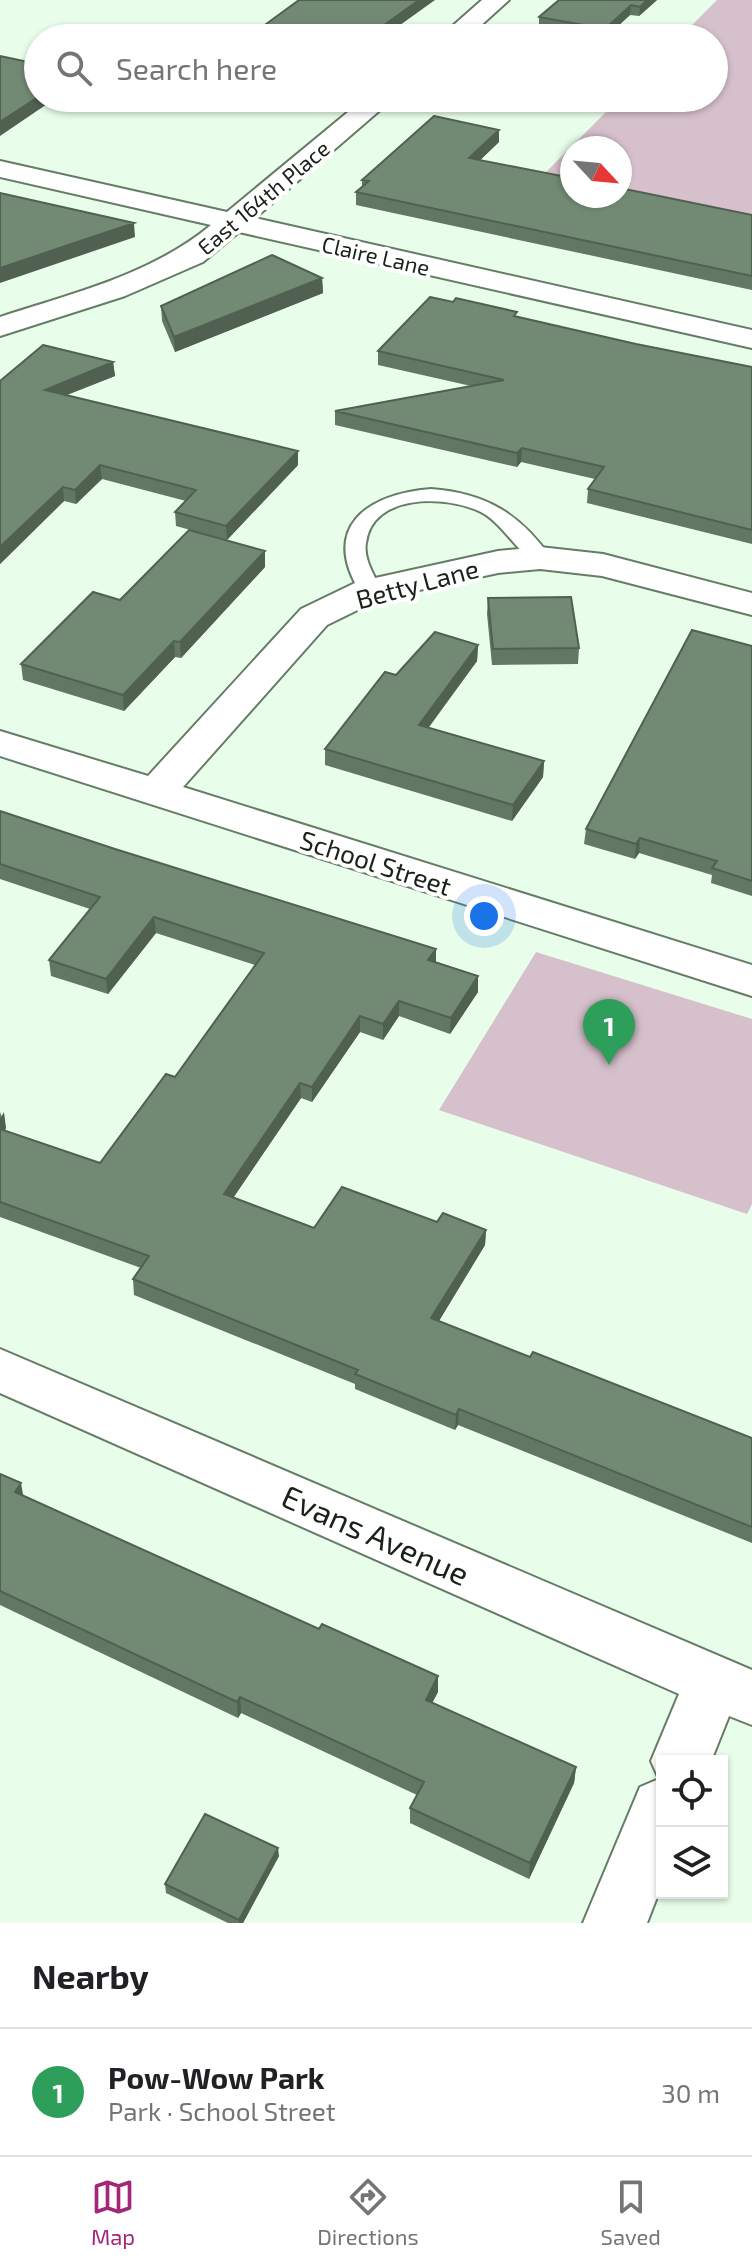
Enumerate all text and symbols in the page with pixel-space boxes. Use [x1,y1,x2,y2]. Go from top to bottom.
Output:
search box [24,24,728,112]
icon: search [52,46,96,90]
text: Search here [116,50,277,86]
street label: East 164th Place [192,134,334,260]
north arrow [560,136,632,208]
street label: Claire Lane [320,230,432,280]
street label: Betty Lane [352,552,482,614]
street label: School Street [297,823,456,901]
your location [464,896,504,936]
pin: 1 [583,999,635,1065]
street label: Evans Avenue [277,1476,475,1592]
map controls [656,1755,728,1899]
button: locate [656,1755,728,1827]
button: layers [656,1827,728,1899]
text: Nearby [32,1955,149,1996]
text: Pow-Wow Park [108,2059,325,2095]
text: 1 [52,2077,64,2108]
text: 30 m [661,2077,720,2108]
text: Park · School Street [108,2095,336,2126]
tab: Map [91,2175,135,2249]
tab: Directions [317,2175,419,2249]
tab: Saved [601,2175,661,2249]

